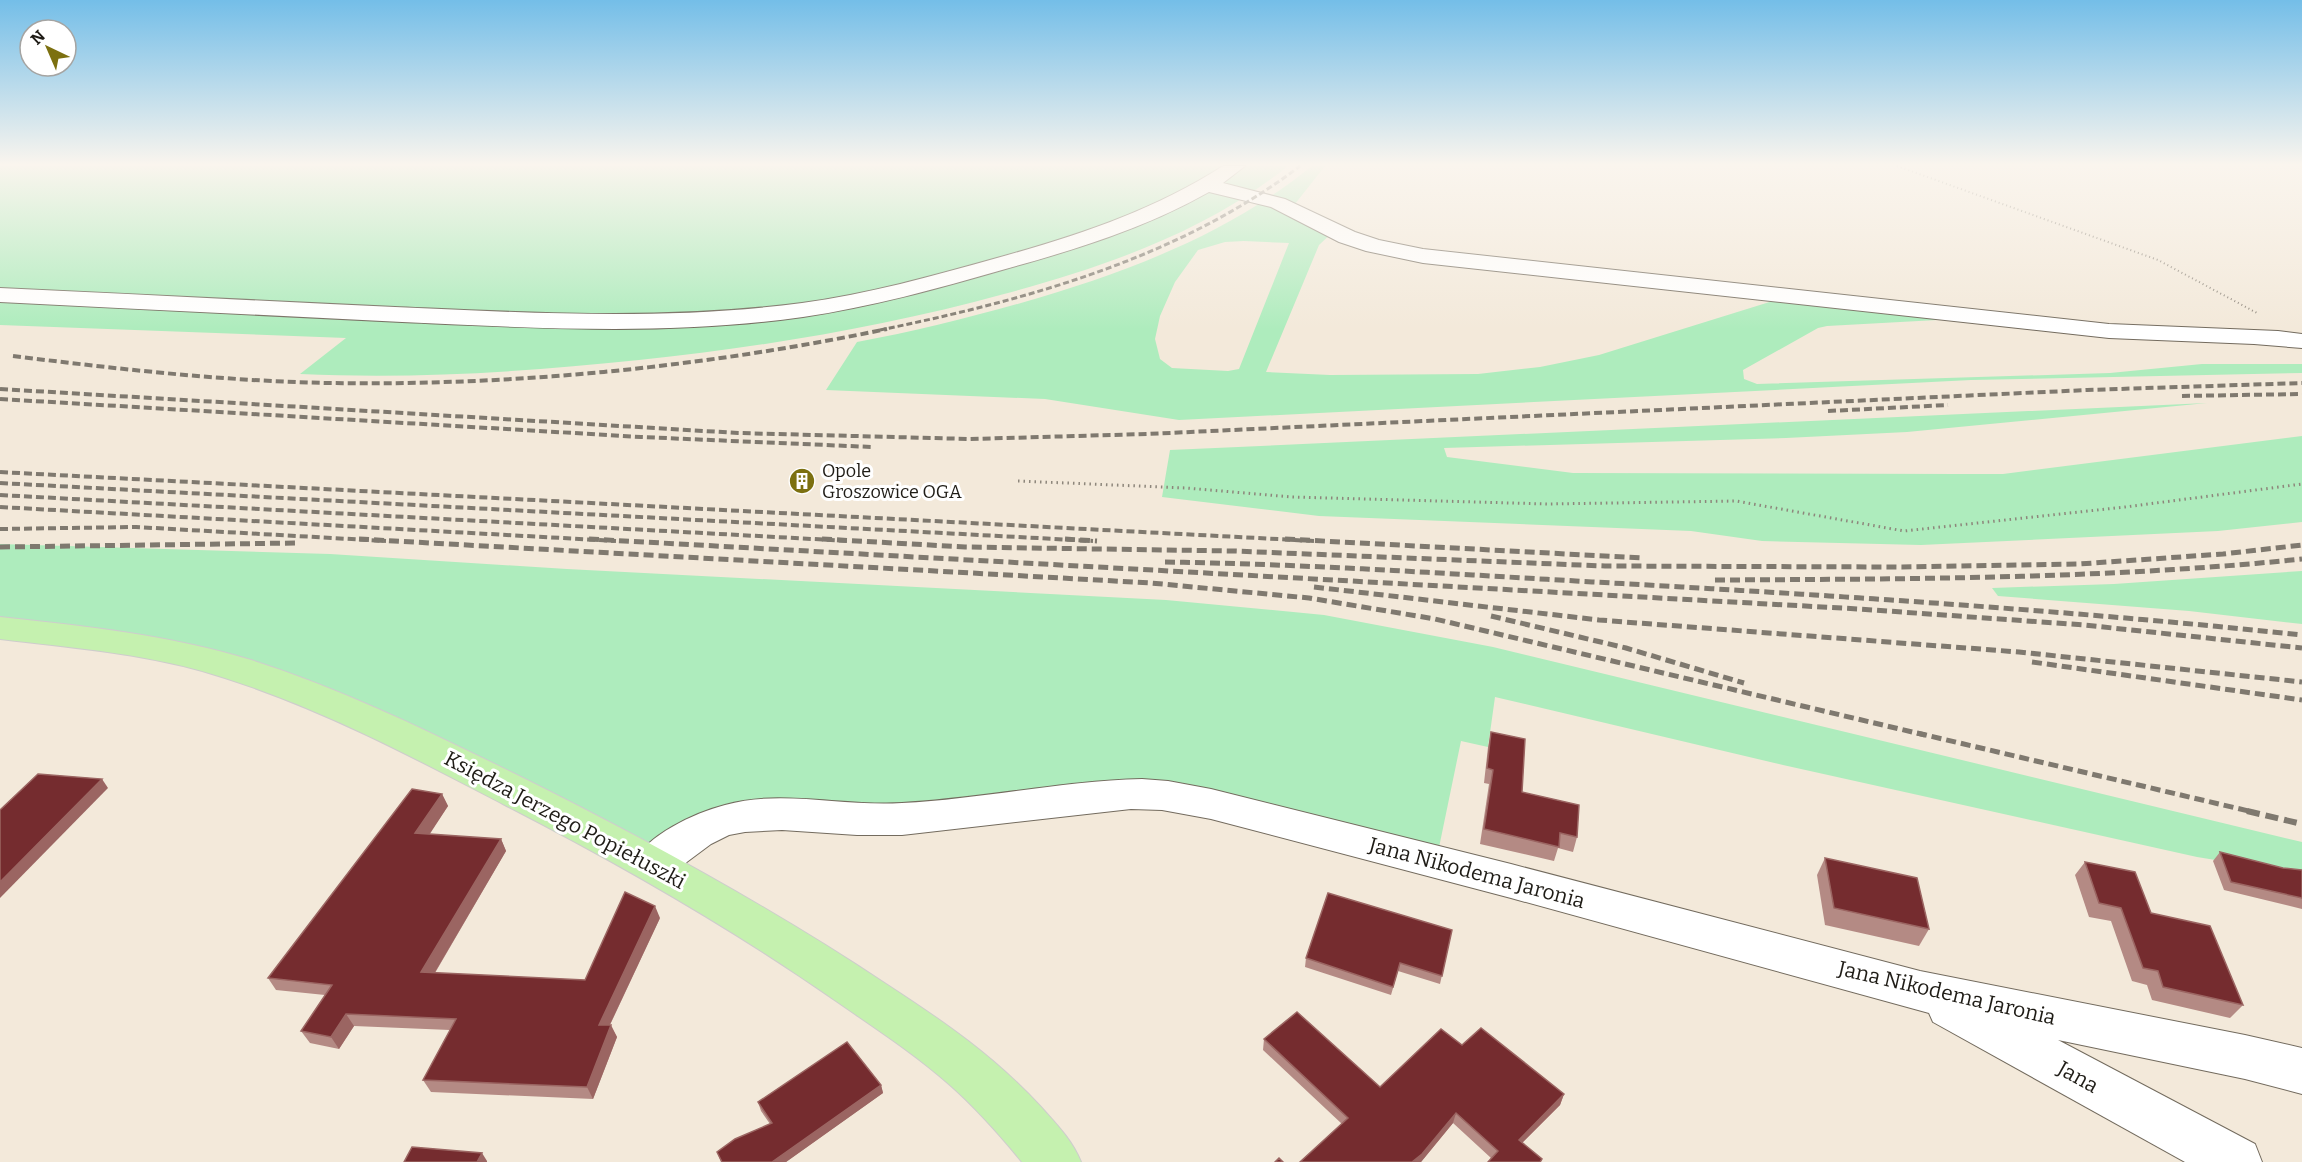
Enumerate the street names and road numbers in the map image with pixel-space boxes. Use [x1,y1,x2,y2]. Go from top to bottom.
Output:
street label: Księdza Jerzego Popiełuszki [440,745,690,895]
street label: Jana Nikodema Jaronia [1365,831,1588,914]
street label: Jana Nikodema Jaronia [1835,955,2059,1031]
street label: Jana [2052,1055,2103,1099]

